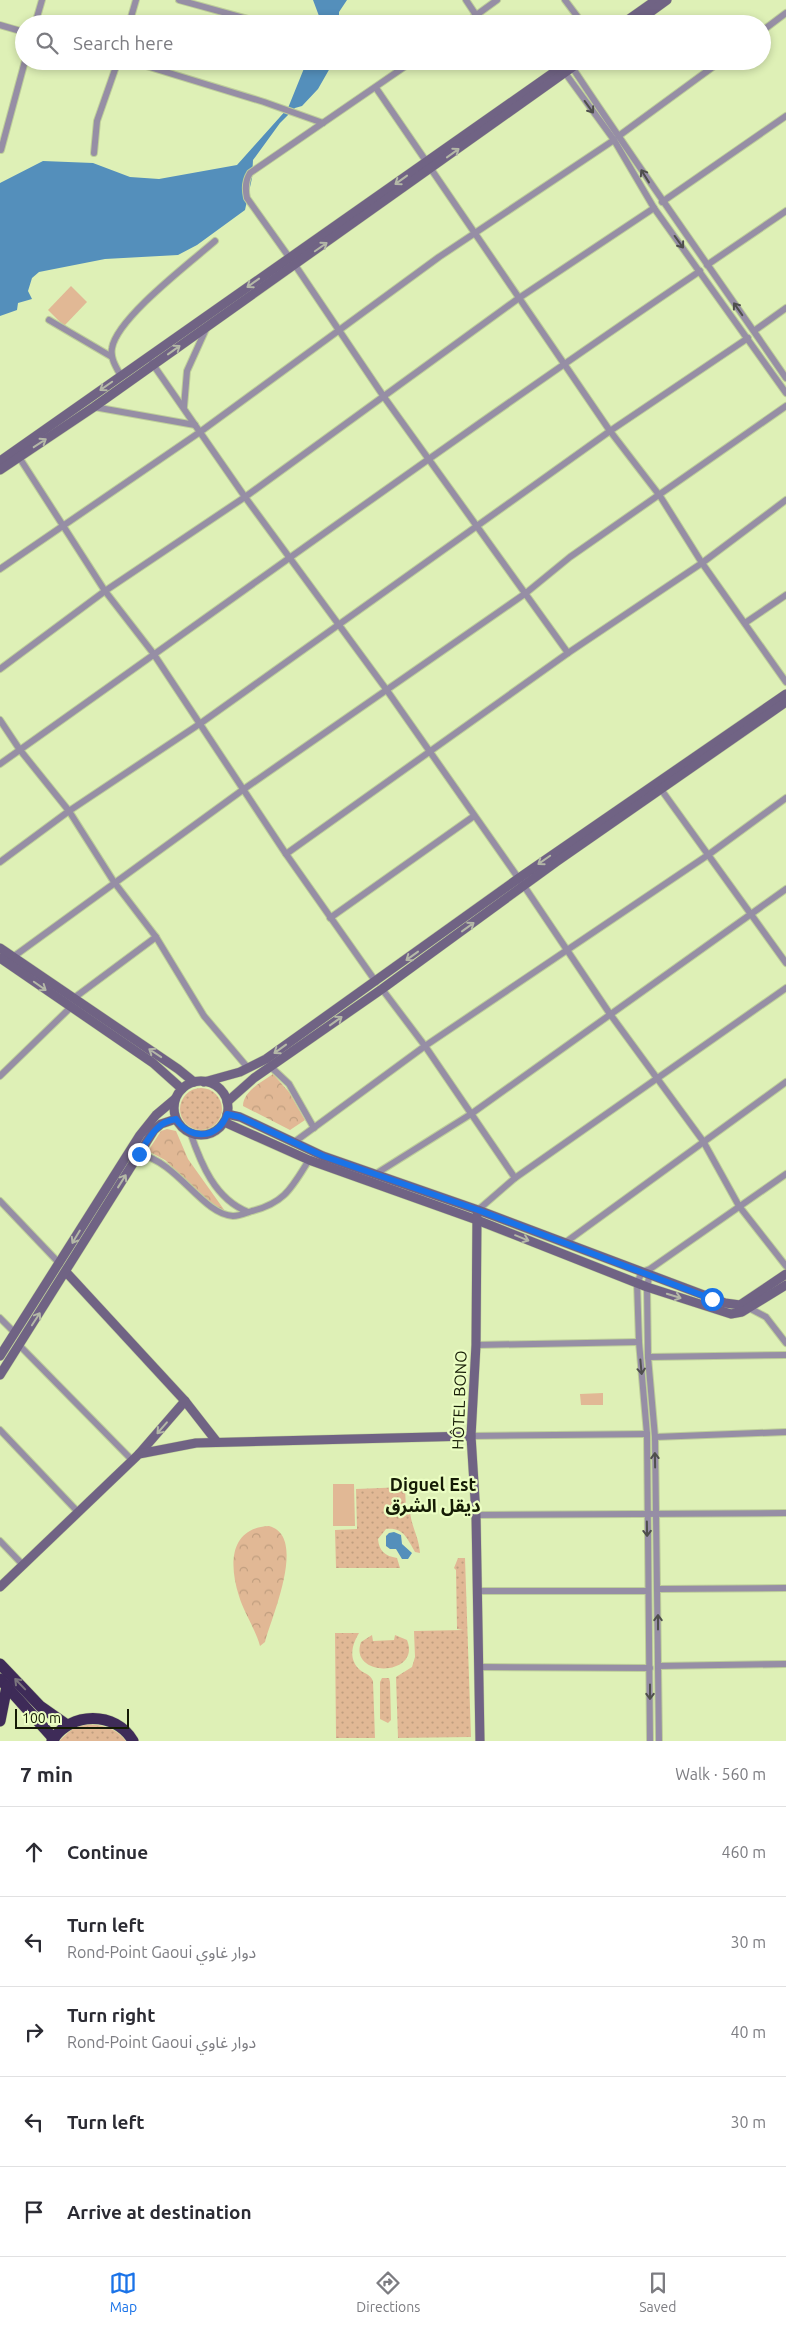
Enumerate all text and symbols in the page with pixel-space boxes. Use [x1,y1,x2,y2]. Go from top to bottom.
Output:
search box [15,15,771,70]
icon: search [33,29,61,57]
text: Search here [73,32,173,54]
one-way arrow [584,100,594,114]
one-way arrow [446,148,460,158]
one-way arrow [640,169,650,183]
one-way arrow [394,175,408,185]
one-way arrow [674,235,684,249]
one-way arrow [314,242,328,252]
one-way arrow [246,278,260,288]
one-way arrow [733,302,743,316]
one-way arrow [167,345,181,355]
one-way arrow [99,381,113,391]
one-way arrow [33,438,47,448]
one-way arrow [537,855,551,865]
one-way arrow [461,921,475,932]
one-way arrow [406,950,419,961]
one-way arrow [33,981,47,991]
one-way arrow [329,1016,343,1026]
one-way arrow [274,1044,287,1055]
one-way arrow [148,1048,162,1059]
route end [128,1143,151,1166]
one-way arrow [117,1175,127,1189]
one-way arrow [70,1230,80,1244]
one-way arrow [514,1234,529,1243]
route start [701,1288,724,1311]
one-way arrow [666,1291,682,1301]
one-way arrow [31,1312,41,1326]
street label: HÔTEL BONO [447,1350,470,1450]
one-way arrow [636,1359,646,1375]
one-way arrow [156,1421,168,1434]
one-way arrow [650,1452,660,1468]
district label: Diguel Est ديقل الشرق [386,1474,480,1517]
one-way arrow [642,1521,651,1537]
one-way arrow [653,1615,663,1631]
one-way arrow [14,1678,26,1691]
one-way arrow [645,1683,655,1699]
scale bar [15,1706,129,1729]
text: 100 m [22,1710,61,1726]
text: 7 min [20,1762,73,1786]
text: Walk · 560 m [675,1765,766,1783]
icon: ahead [20,1838,48,1866]
text: Continue [67,1841,148,1863]
text: 460 m [721,1843,766,1861]
text: Turn left [67,1914,145,1936]
icon: left [20,1928,48,1956]
text: 30 m [730,1933,766,1951]
text: Rond-Point Gaoui دوار غاوي [67,1943,256,1961]
text: Turn right [67,2004,155,2026]
icon: right [20,2018,48,2046]
text: 40 m [730,2023,766,2041]
text: Rond-Point Gaoui دوار غاوي [67,2033,256,2051]
icon: left [20,2108,48,2136]
text: Turn left [67,2111,145,2133]
text: 30 m [730,2113,766,2131]
icon: arrive [20,2198,48,2226]
text: Arrive at destination [67,2201,252,2223]
tab: Map [109,2269,137,2315]
tab: Directions [356,2269,420,2315]
tab: Saved [639,2269,677,2315]

